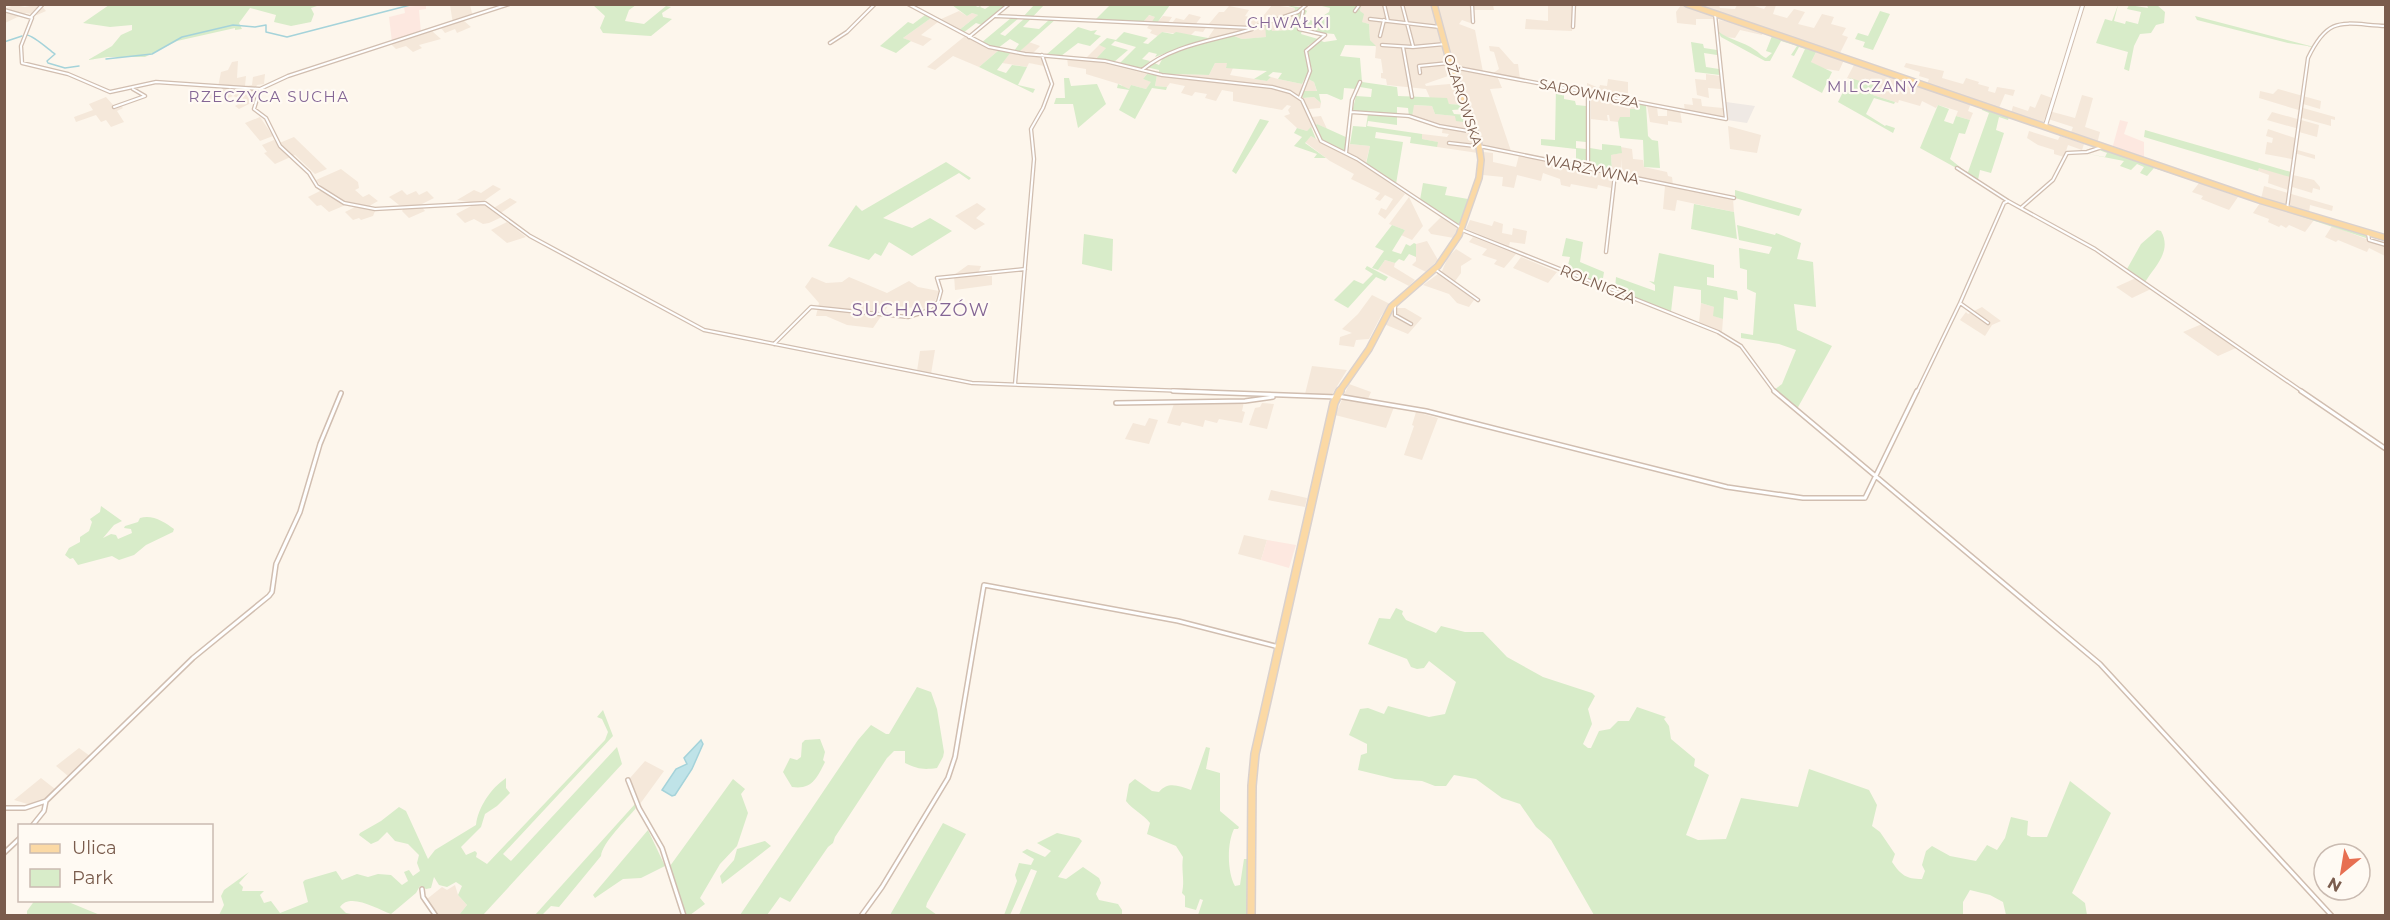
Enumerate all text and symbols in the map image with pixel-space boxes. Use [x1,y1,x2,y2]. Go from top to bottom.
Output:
district label: CHWAŁKI [1247,13,1331,32]
street label: OŻAROWSKA [1440,52,1487,149]
street label: SADOWNICZA [1537,74,1642,112]
district label: MILCZANY [1827,77,1919,96]
district label: RZECZYCA SUCHA [189,87,349,106]
street label: WARZYWNA [1543,150,1641,188]
street label: ROLNICZA [1557,260,1639,308]
district label: SUCHARZÓW [852,299,990,321]
legend [18,824,213,902]
text: Ulica [72,837,117,859]
north arrow [2312,842,2372,902]
text: Park [72,867,113,889]
text: N [2324,873,2345,896]

